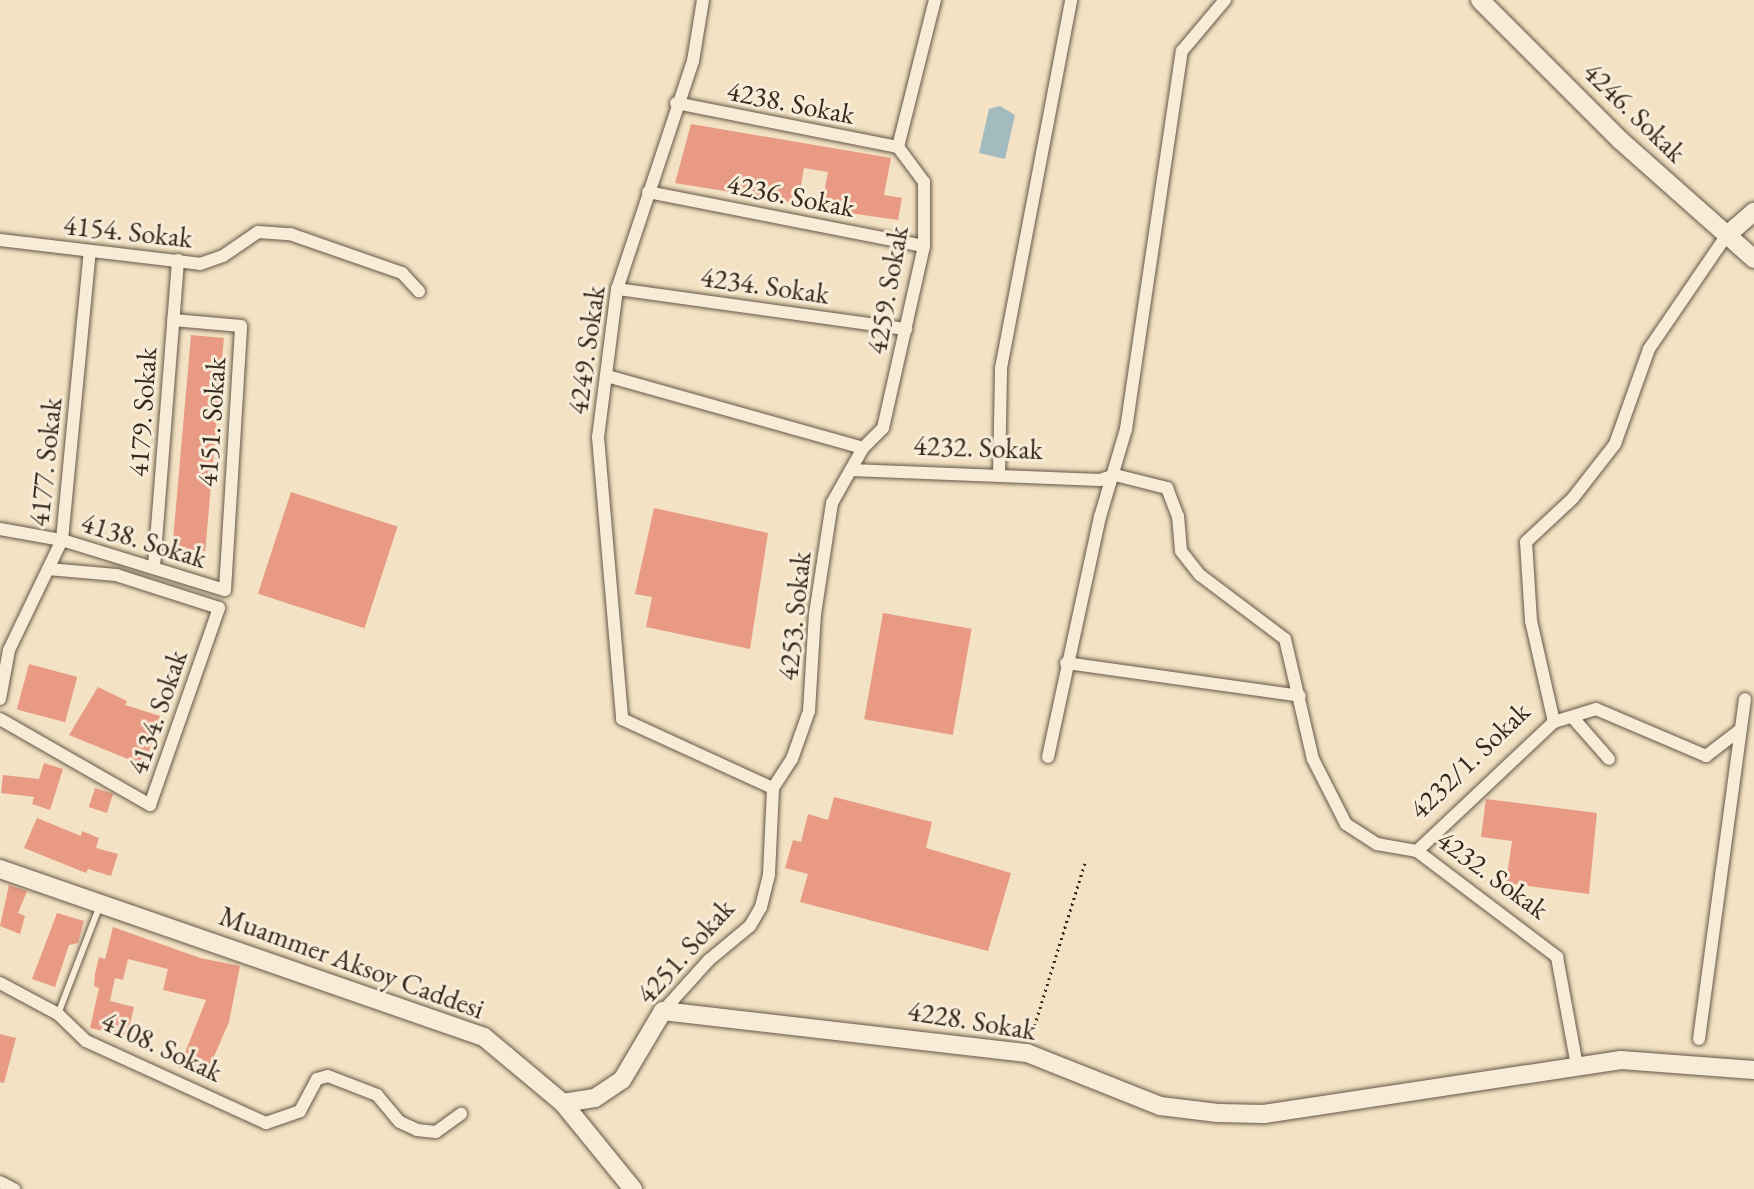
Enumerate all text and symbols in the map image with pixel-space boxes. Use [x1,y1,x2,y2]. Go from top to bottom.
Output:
street label: 4246. Sokak [1577,55,1693,169]
street label: 4238. Sokak [724,73,858,131]
street label: 4236. Sokak [724,166,858,224]
street label: 4154. Sokak [62,208,194,254]
street label: 4259. Sokak [859,223,915,357]
street label: 4234. Sokak [698,259,832,311]
street label: 4249. Sokak [560,283,612,417]
street label: 4179. Sokak [121,346,163,478]
street label: 4151. Sokak [190,356,232,488]
street label: 4177. Sokak [22,396,68,528]
street label: 4232. Sokak [913,428,1043,466]
street label: 4138. Sokak [77,505,211,575]
street label: 4253. Sokak [771,550,817,682]
street label: 4134. Sokak [120,645,194,779]
street label: 4232/1. Sokak [1402,694,1536,826]
street label: 4232. Sokak [1431,822,1555,926]
street label: 4251. Sokak [629,892,741,1010]
street label: Muammer Aksoy Caddesi [215,898,489,1026]
street label: 4228. Sokak [905,993,1039,1047]
street label: 4108. Sokak [96,1003,228,1089]

